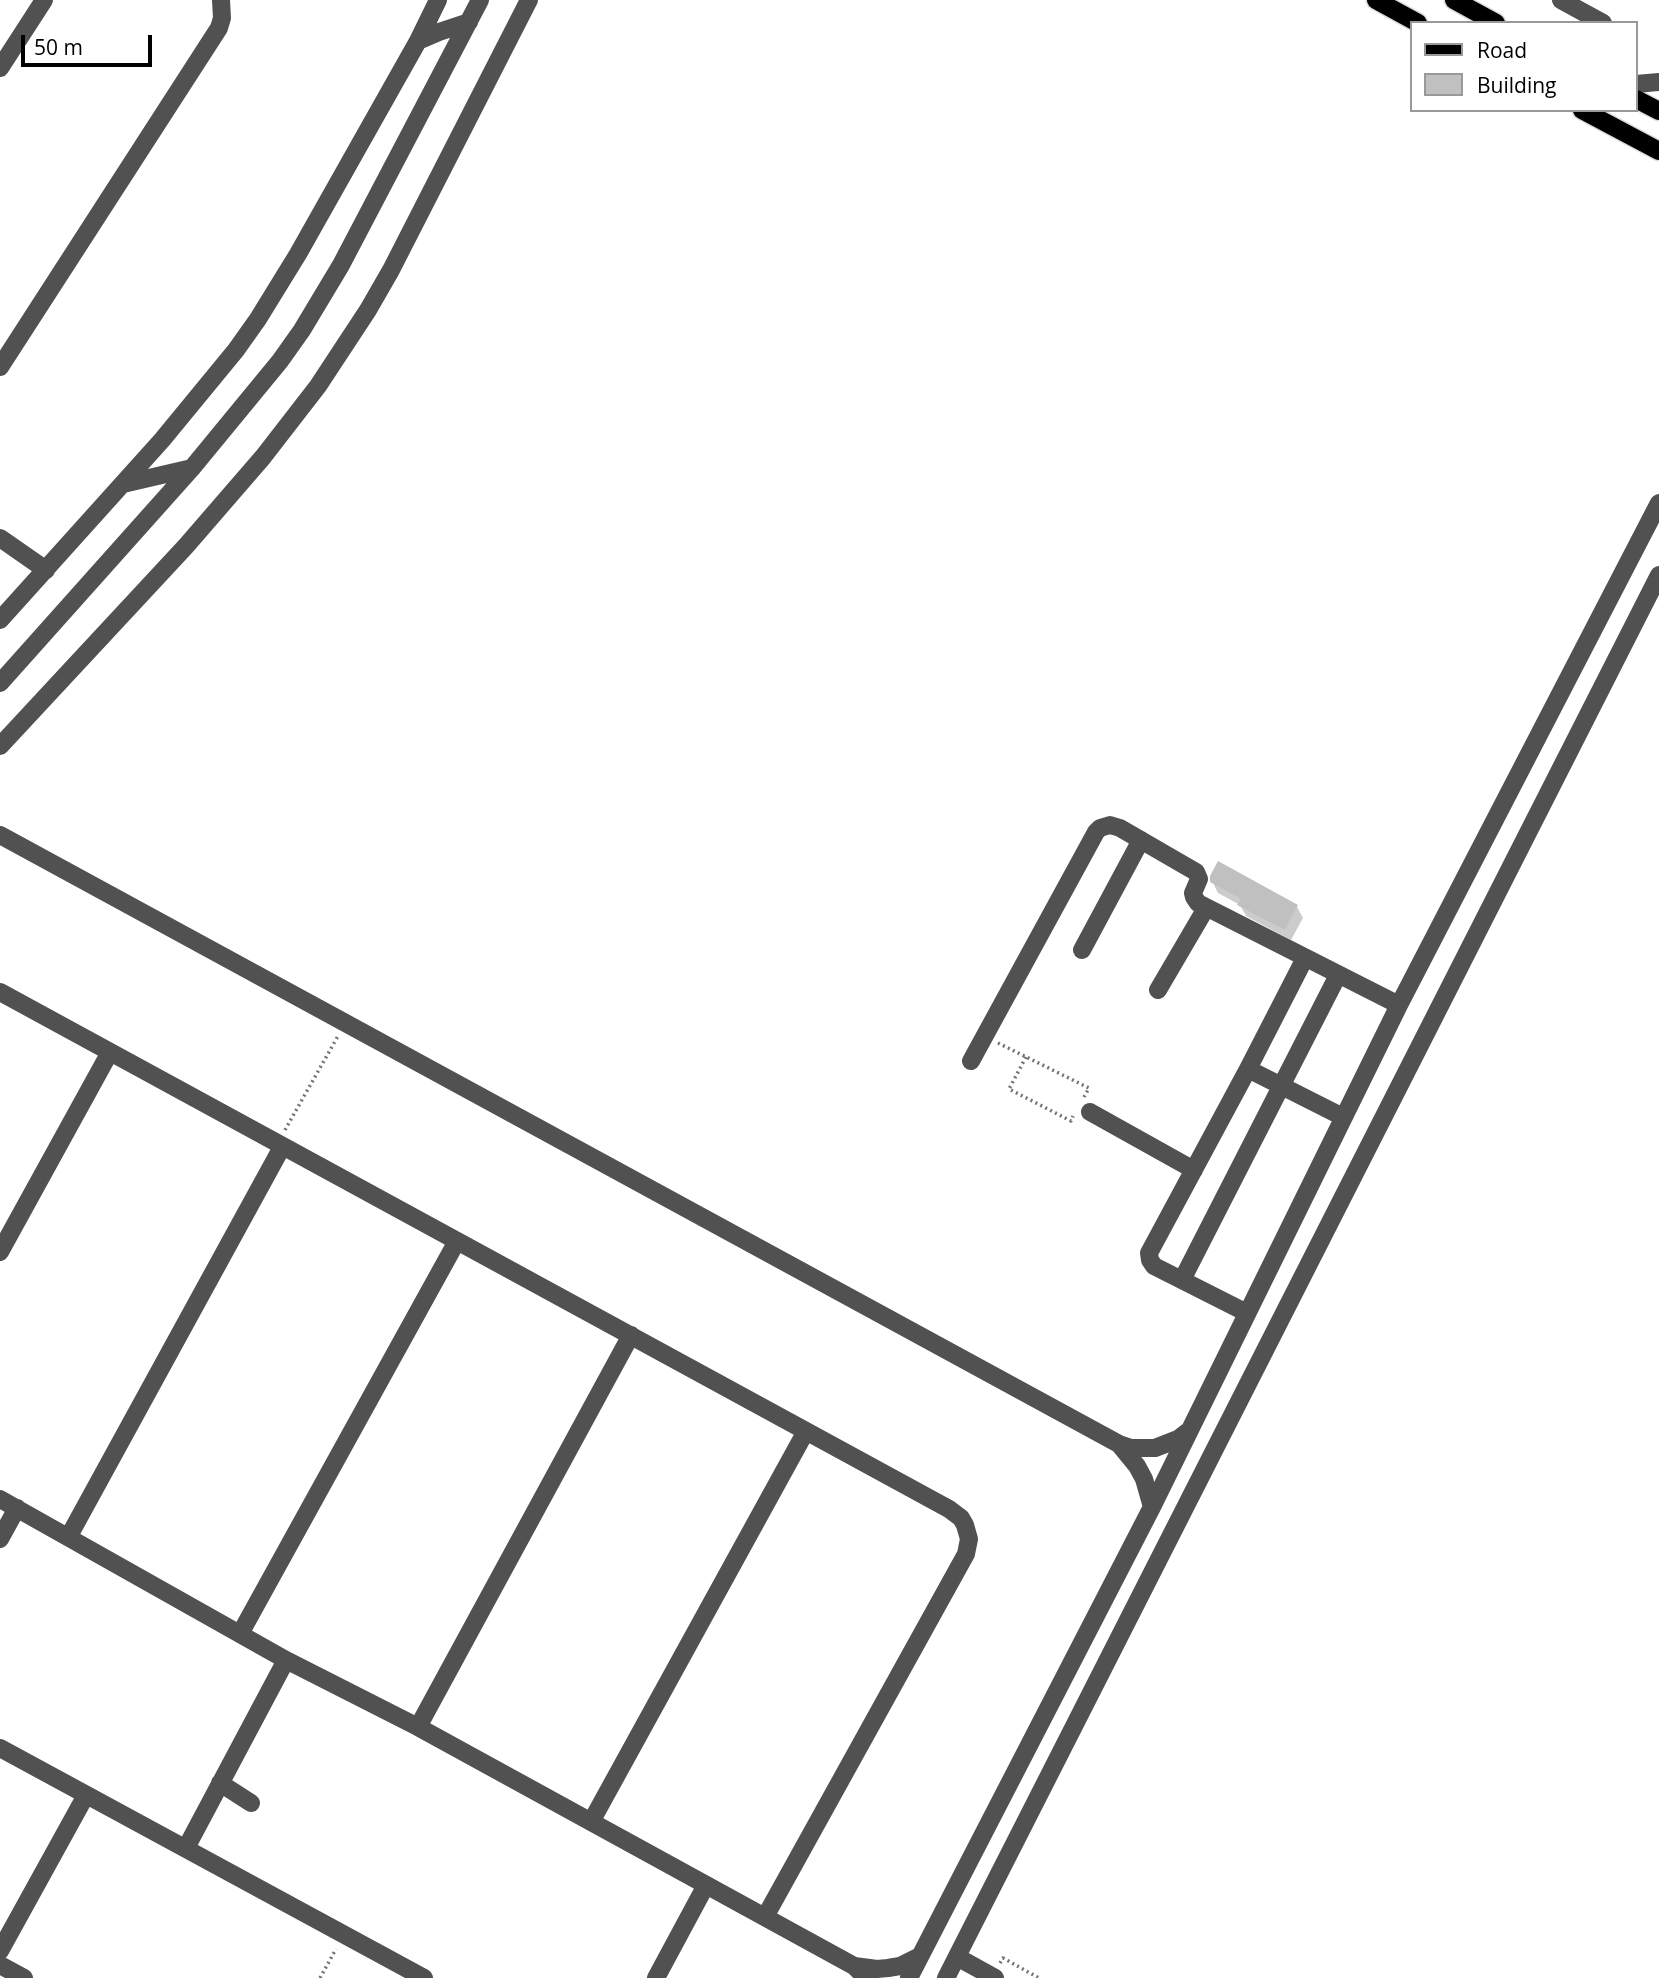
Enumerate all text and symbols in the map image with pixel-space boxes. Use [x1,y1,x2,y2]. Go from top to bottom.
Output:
scale bar [24,21,156,65]
legend [1410,21,1638,112]
text: 50 m [34,33,83,61]
text: Road [1477,36,1527,64]
text: Building [1477,71,1556,99]

